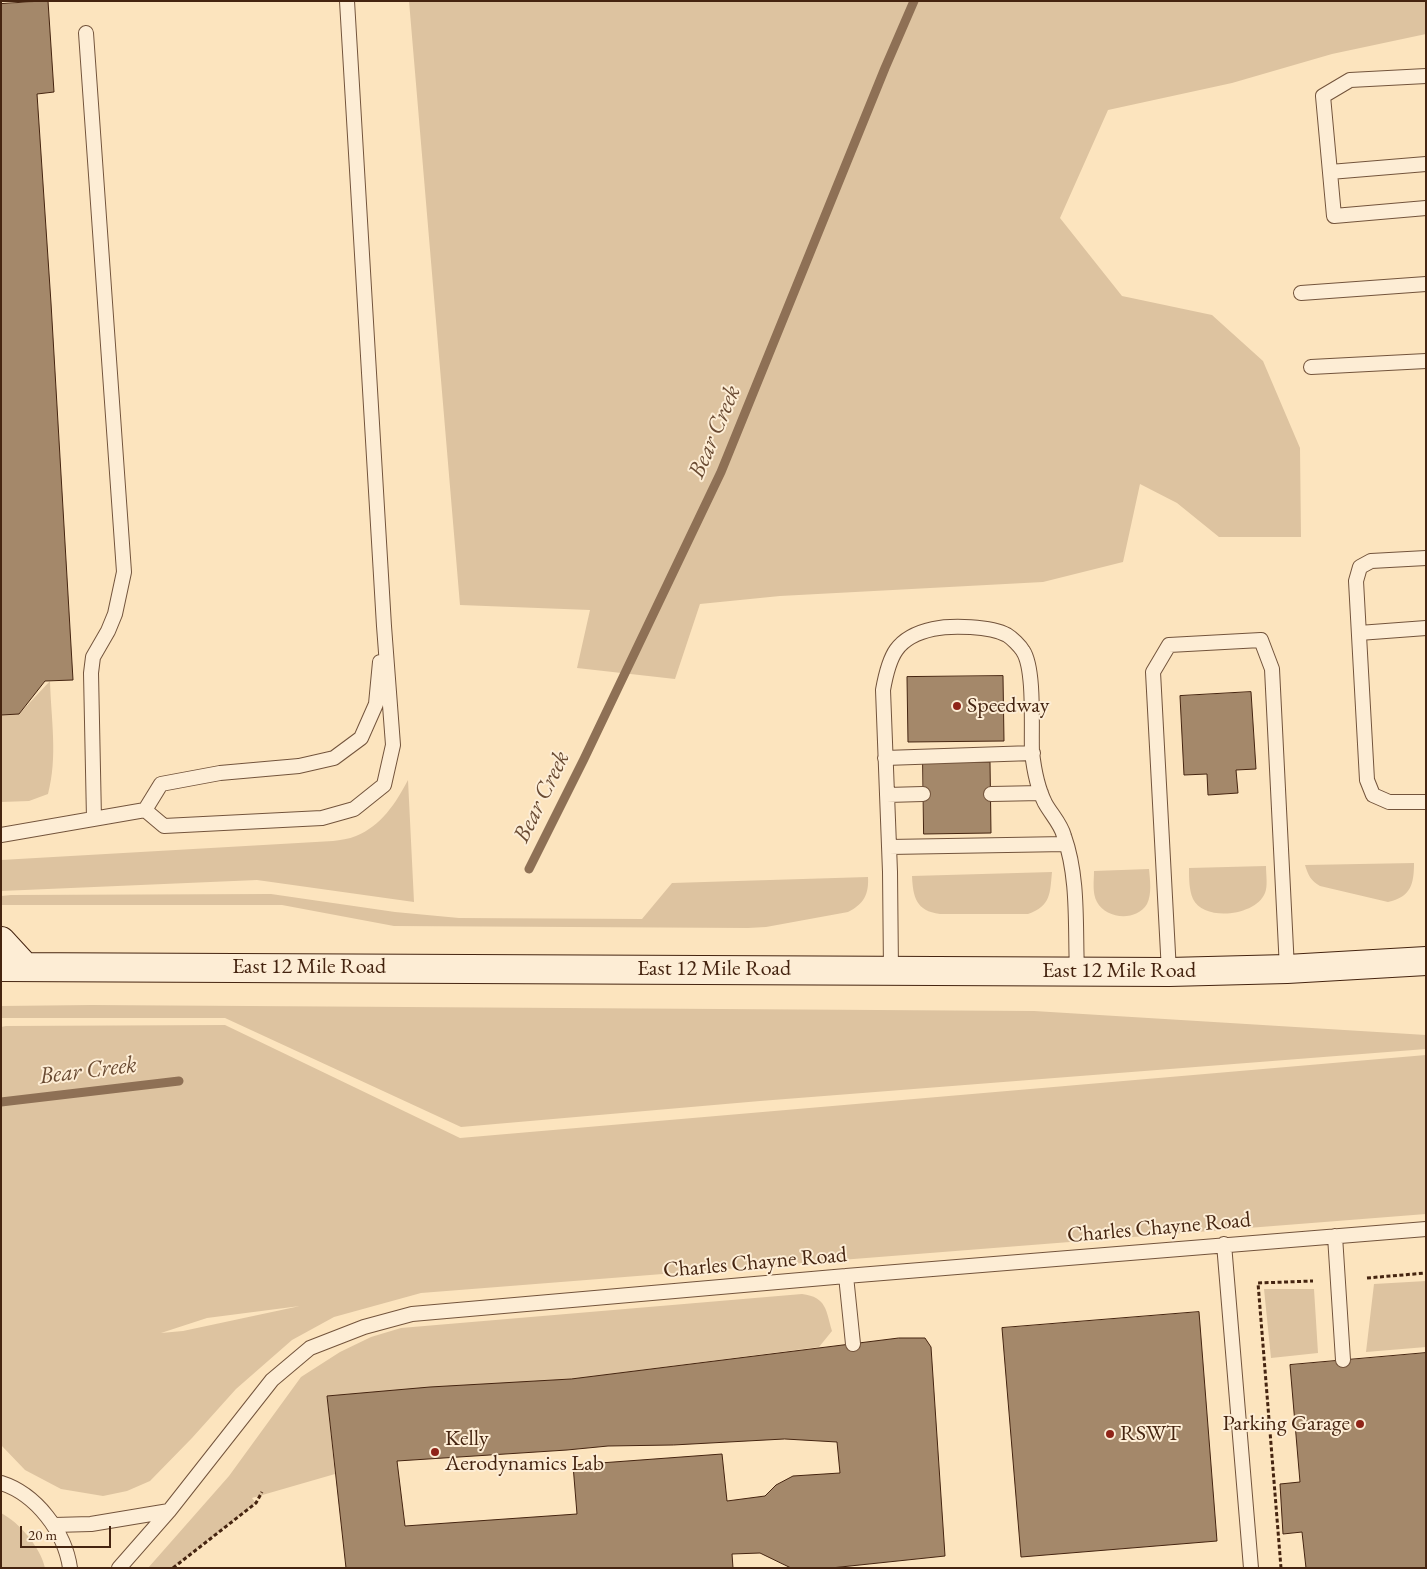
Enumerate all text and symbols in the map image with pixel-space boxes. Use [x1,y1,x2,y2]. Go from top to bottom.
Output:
water label: Bear Creek [683,381,747,483]
place label: Speedway [967,693,1049,719]
marker: Speedway [951,700,963,712]
water label: Bear Creek [508,747,576,847]
street label: East 12 Mile Road [232,954,386,980]
street label: East 12 Mile Road [637,956,791,982]
street label: East 12 Mile Road [1042,958,1196,984]
water label: Bear Creek [38,1051,138,1091]
street label: Charles Chayne Road [1066,1207,1252,1249]
street label: Charles Chayne Road [662,1242,848,1284]
place label: Parking Garage [1222,1411,1350,1437]
marker: Parking Garage [1354,1418,1366,1430]
place label: RSWT [1120,1421,1181,1447]
place label: Kelly Aerodynamics Lab [445,1426,604,1478]
marker: RSWT [1104,1428,1116,1440]
marker: Kelly Aerodynamics Lab [429,1446,441,1458]
scale bar [22,1516,114,1548]
text: 20 m [28,1525,57,1544]

